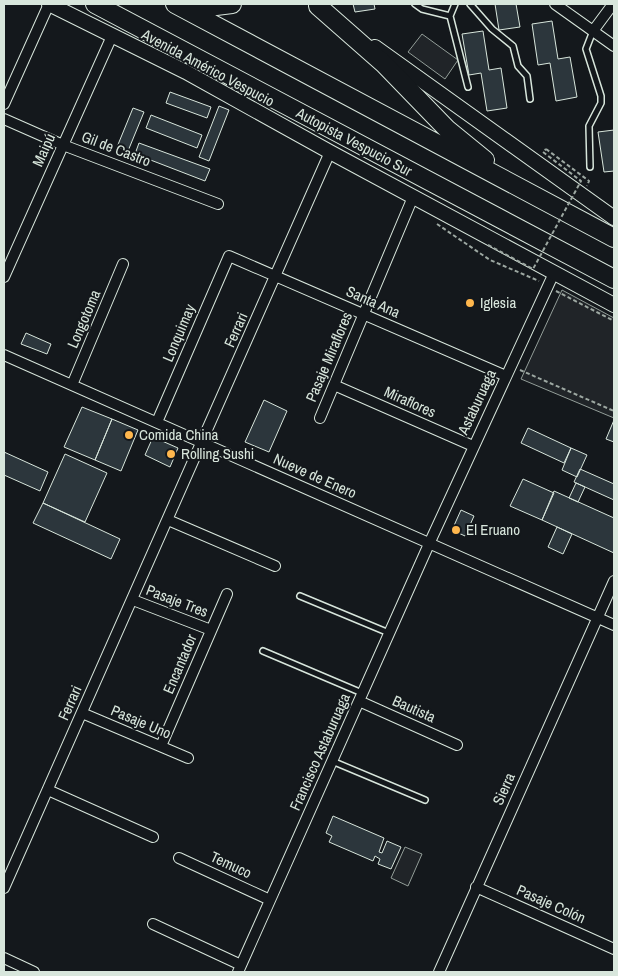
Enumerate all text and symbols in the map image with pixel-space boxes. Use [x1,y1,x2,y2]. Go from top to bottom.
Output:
street label: Avenida Américo Vespucio [137,23,278,112]
street label: Autopista Vespucio Sur [292,102,416,181]
street label: Gil de Castro [79,126,154,171]
street label: Maipú [27,130,60,170]
street label: Santa Ana [343,280,404,323]
street label: Longotoma [62,286,105,351]
place label: Iglesia [480,292,516,313]
marker: Iglesia [464,297,476,309]
street label: Lonquimay [157,300,200,365]
street label: Ferrari [219,309,253,351]
street label: Pasaje Miraflores [300,309,357,405]
street label: Astaburuaga [452,366,501,439]
street label: Miraflores [381,381,439,422]
place label: Comida China [139,424,218,445]
marker: Comida China [123,429,135,441]
place label: Rolling Sushi [181,443,254,464]
marker: Rolling Sushi [165,448,177,460]
street label: Nueve de Enero [270,448,360,503]
place label: El Eruano [466,519,520,540]
marker: El Eruano [450,524,462,536]
street label: Pasaje Tres [143,579,211,622]
street label: Encantador [158,631,201,697]
street label: Ferrari [53,682,87,724]
street label: Francisco Astaburuaga [284,690,355,814]
street label: Bautista [389,690,439,727]
street label: Pasaje Uno [108,699,175,744]
street label: Sierra [487,769,520,808]
street label: Temuco [207,846,255,883]
street label: Pasaje Colón [514,879,589,928]

